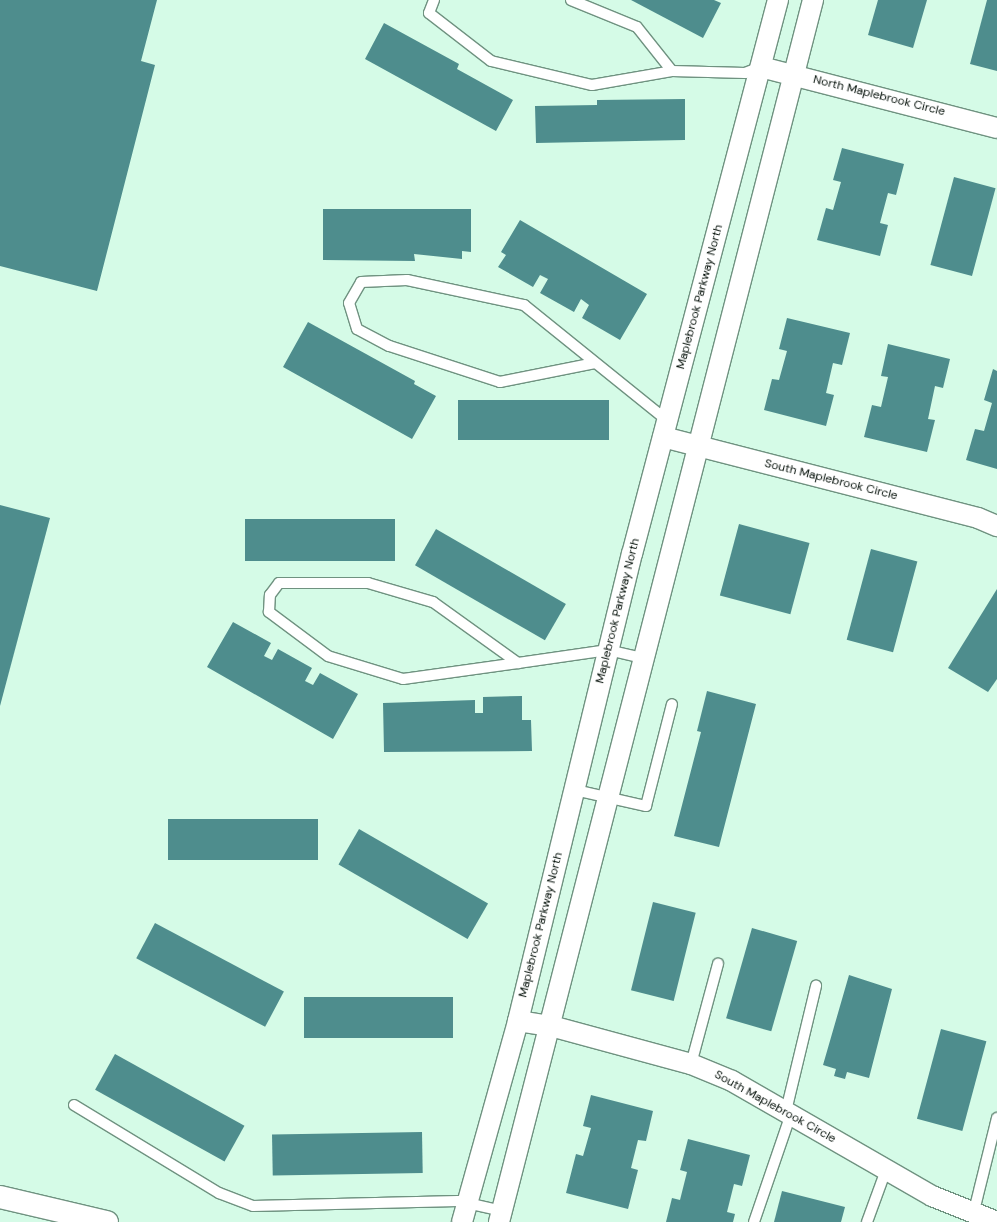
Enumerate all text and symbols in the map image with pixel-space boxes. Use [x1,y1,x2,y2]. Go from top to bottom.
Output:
street label: North Maplebrook Circle [812,73,946,119]
street label: Maplebrook Parkway North [674,223,726,371]
street label: South Maplebrook Circle [763,456,899,504]
street label: Maplebrook Parkway North [593,537,643,685]
street label: Maplebrook Parkway North [516,851,566,999]
street label: South Maplebrook Circle [712,1068,838,1146]

